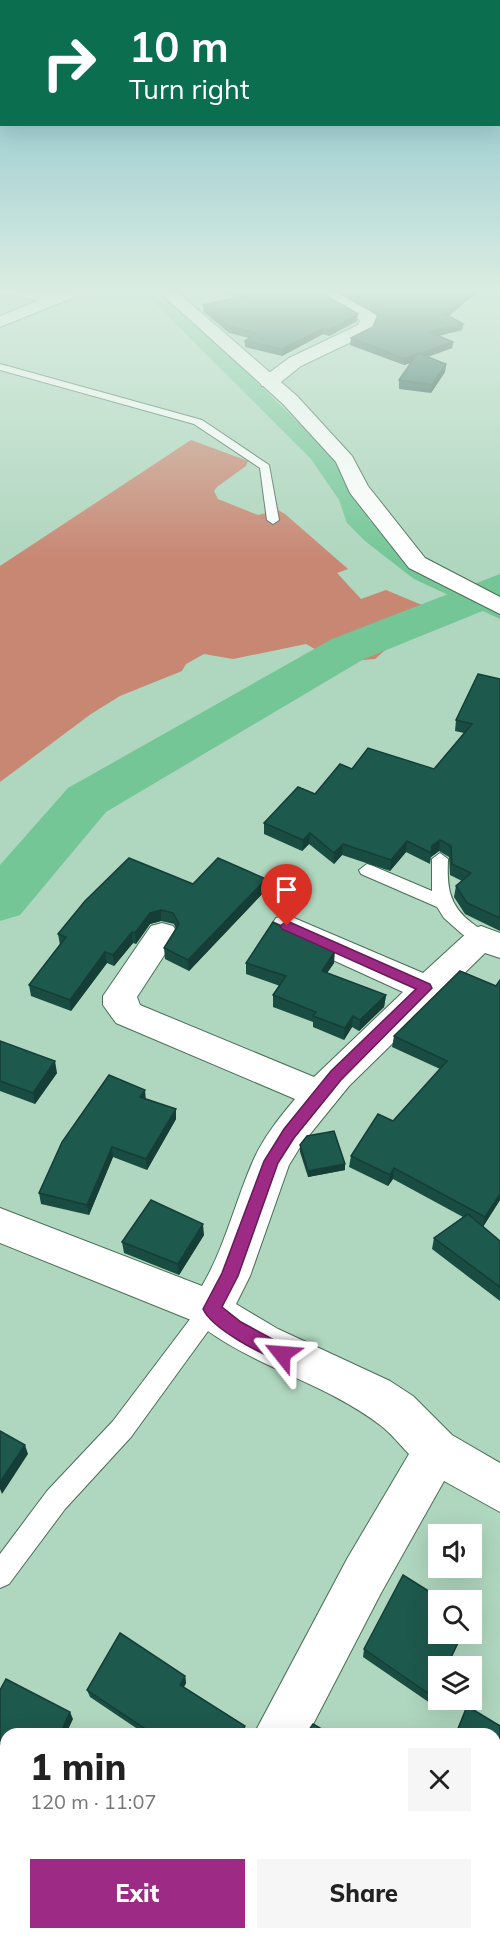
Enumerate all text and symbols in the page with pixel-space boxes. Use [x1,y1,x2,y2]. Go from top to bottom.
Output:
text: 10 m [129,20,229,73]
icon: right [30,24,108,102]
text: Turn right [129,72,249,106]
pin [261,864,312,926]
icon: arrive [270,873,303,906]
position arrow [250,1322,314,1386]
map controls [428,1524,482,1710]
button: sound [428,1524,482,1578]
button: search [428,1590,482,1644]
button: layers [428,1656,482,1710]
text: 1 min [30,1744,126,1789]
button: close [408,1748,471,1811]
text: 120 m · 11:07 [30,1789,156,1814]
button: Exit [30,1859,245,1928]
button: Share [257,1859,471,1928]

